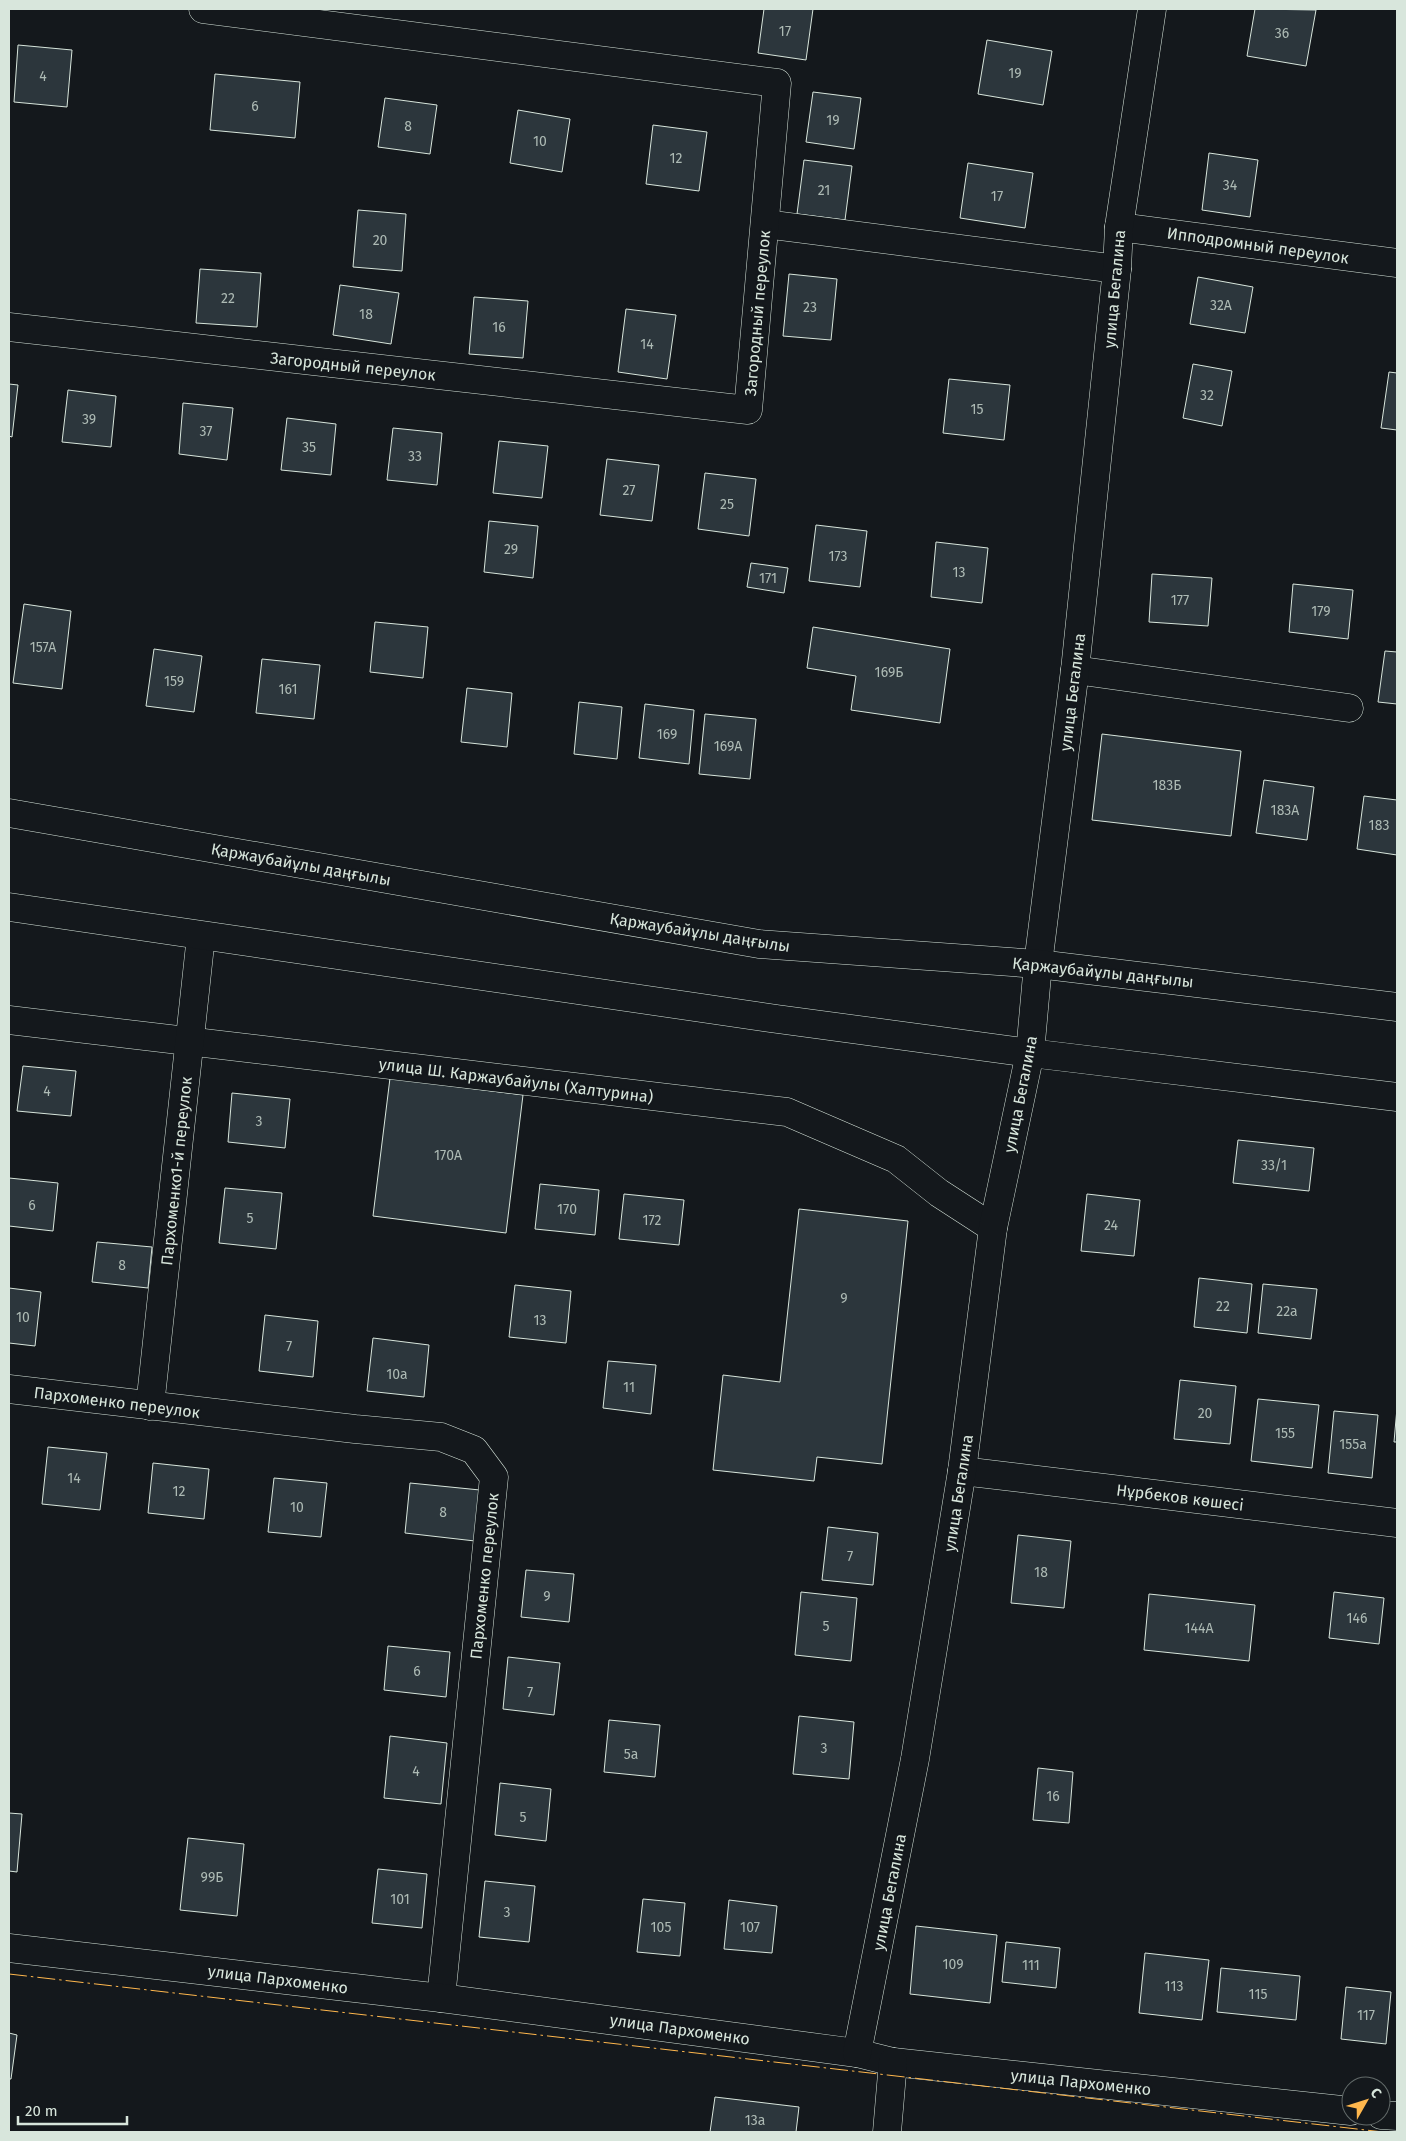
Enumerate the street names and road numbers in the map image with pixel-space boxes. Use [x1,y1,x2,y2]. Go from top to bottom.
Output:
street label: Ипподромный переулок [1166,223,1351,268]
street label: Загородный переулок [741,229,774,397]
street label: улица Бегалина [1100,229,1129,349]
street label: Загородный переулок [269,348,437,385]
street label: улица Бегалина [1056,632,1089,752]
street label: Қаржаубайұлы даңғылы [209,839,392,890]
street label: Қаржаубайұлы даңғылы [608,909,791,956]
street label: Қаржаубайұлы даңғылы [1011,954,1195,991]
street label: улица Бегалина [1000,1034,1041,1154]
street label: улица Ш. Каржаубайулы (Халтурина) [378,1054,654,1107]
street label: Пархоменко1-й переулок [157,1075,196,1266]
street label: Пархоменко переулок [33,1383,202,1422]
street label: улица Бегалина [940,1433,977,1553]
street label: Нұрбеков көшесі [1115,1480,1245,1515]
street label: Пархоменко переулок [466,1491,503,1660]
street label: улица Бегалина [869,1832,910,1952]
street label: улица Пархоменко [207,1961,349,1998]
street label: улица Пархоменко [609,2010,751,2049]
street label: улица Пархоменко [1010,2066,1152,2099]

